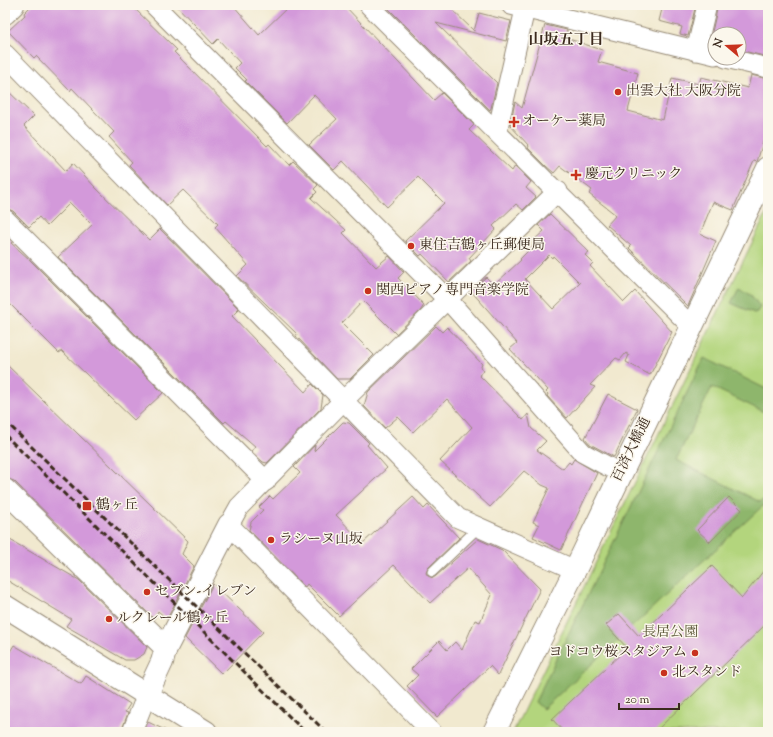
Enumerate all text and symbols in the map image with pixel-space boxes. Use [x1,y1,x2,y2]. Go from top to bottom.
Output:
north arrow [707,26,747,66]
district label: 山坂五丁目 [528,30,604,51]
text: N [709,36,728,51]
place label: 出雲大社 大阪分院 [626,82,741,102]
marker: 出雲大社 大阪分院 [613,87,623,97]
place label: オーケー薬局 [522,112,606,132]
marker: オーケー薬局 [509,117,519,127]
place label: 慶元クリニック [585,165,682,185]
marker: 慶元クリニック [570,169,582,181]
place label: 東住吉鶴ヶ丘郵便局 [419,236,545,256]
marker: 東住吉鶴ヶ丘郵便局 [406,241,416,251]
place label: 関西ピアノ専門音楽学院 [376,281,529,301]
marker: 関西ピアノ専門音楽学院 [363,286,373,296]
street label: 百済大橋通 [608,414,656,486]
place label: 鶴ヶ丘 [96,496,138,516]
marker: 鶴ヶ丘 [81,500,93,512]
place label: ラシーヌ山坂 [279,530,363,550]
marker: ラシーヌ山坂 [266,535,276,545]
place label: セブン-イレブン [155,582,257,602]
marker: セブン-イレブン [142,587,152,597]
place label: ルクレール鶴ヶ丘 [117,609,228,629]
marker: ルクレール鶴ヶ丘 [104,614,114,624]
park label: 長居公園 [642,623,698,643]
place label: ヨドコウ桜スタジアム [549,643,687,663]
marker: ヨドコウ桜スタジアム [690,648,700,658]
place label: 北スタンド [672,663,742,683]
marker: 北スタンド [659,668,669,678]
scale bar [619,685,679,711]
text: 20 m [625,691,650,709]

